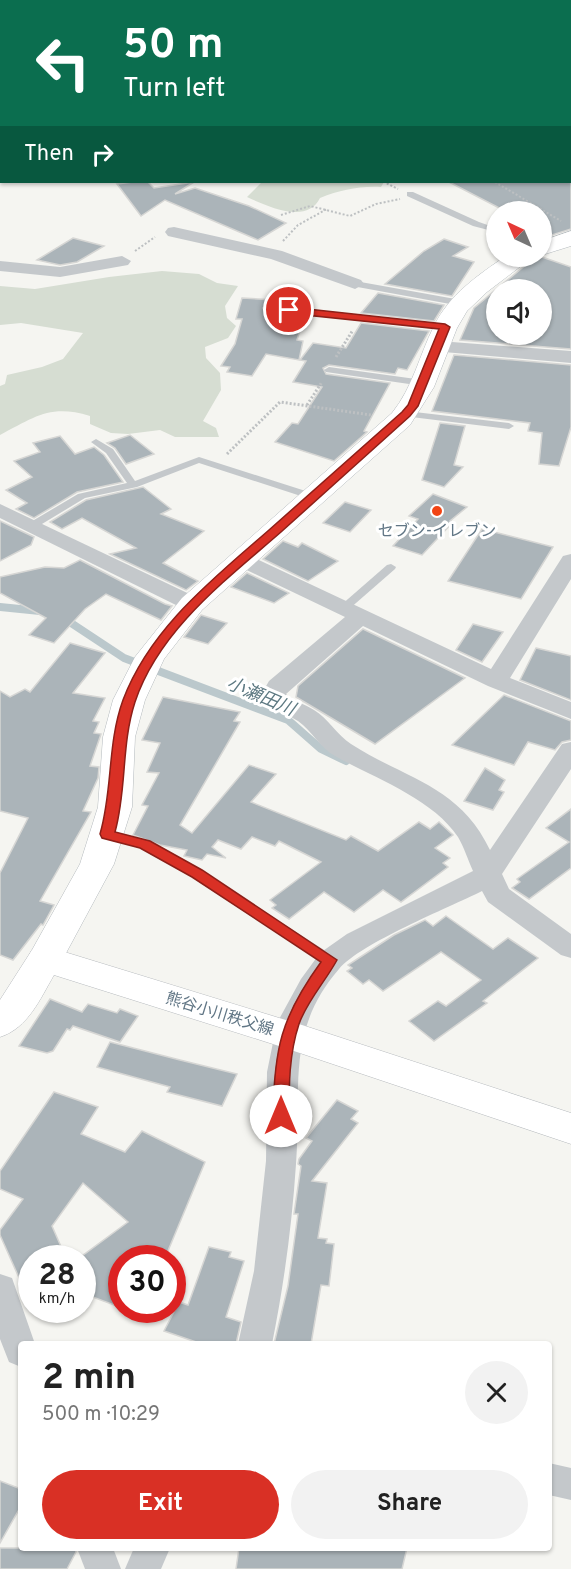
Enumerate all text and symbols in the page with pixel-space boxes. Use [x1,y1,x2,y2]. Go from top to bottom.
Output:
text: 50 m [123,20,224,73]
icon: left [24,24,102,102]
text: Turn left [123,72,225,106]
icon: right [86,138,119,171]
text: Then [24,141,74,168]
north arrow [486,201,552,267]
map controls [486,201,552,345]
button: sound [486,279,552,345]
pin [263,284,314,335]
icon: arrive [272,293,305,326]
marker: セブン-イレブン [430,504,444,518]
place label: セブン-イレブン [378,522,496,542]
water label: 小瀬田川 [223,673,300,723]
street label: 熊谷小川秩父線 [163,989,276,1041]
position arrow [249,1084,313,1148]
speed limit sign: 30 [108,1245,186,1323]
text: 28 [38,1258,76,1295]
text: km/h [39,1290,75,1309]
text: 2 min [42,1356,136,1402]
button: close [465,1361,528,1424]
text: 500 m · 10:29 [42,1402,160,1428]
button: Exit [42,1470,279,1539]
button: Share [291,1470,528,1539]

